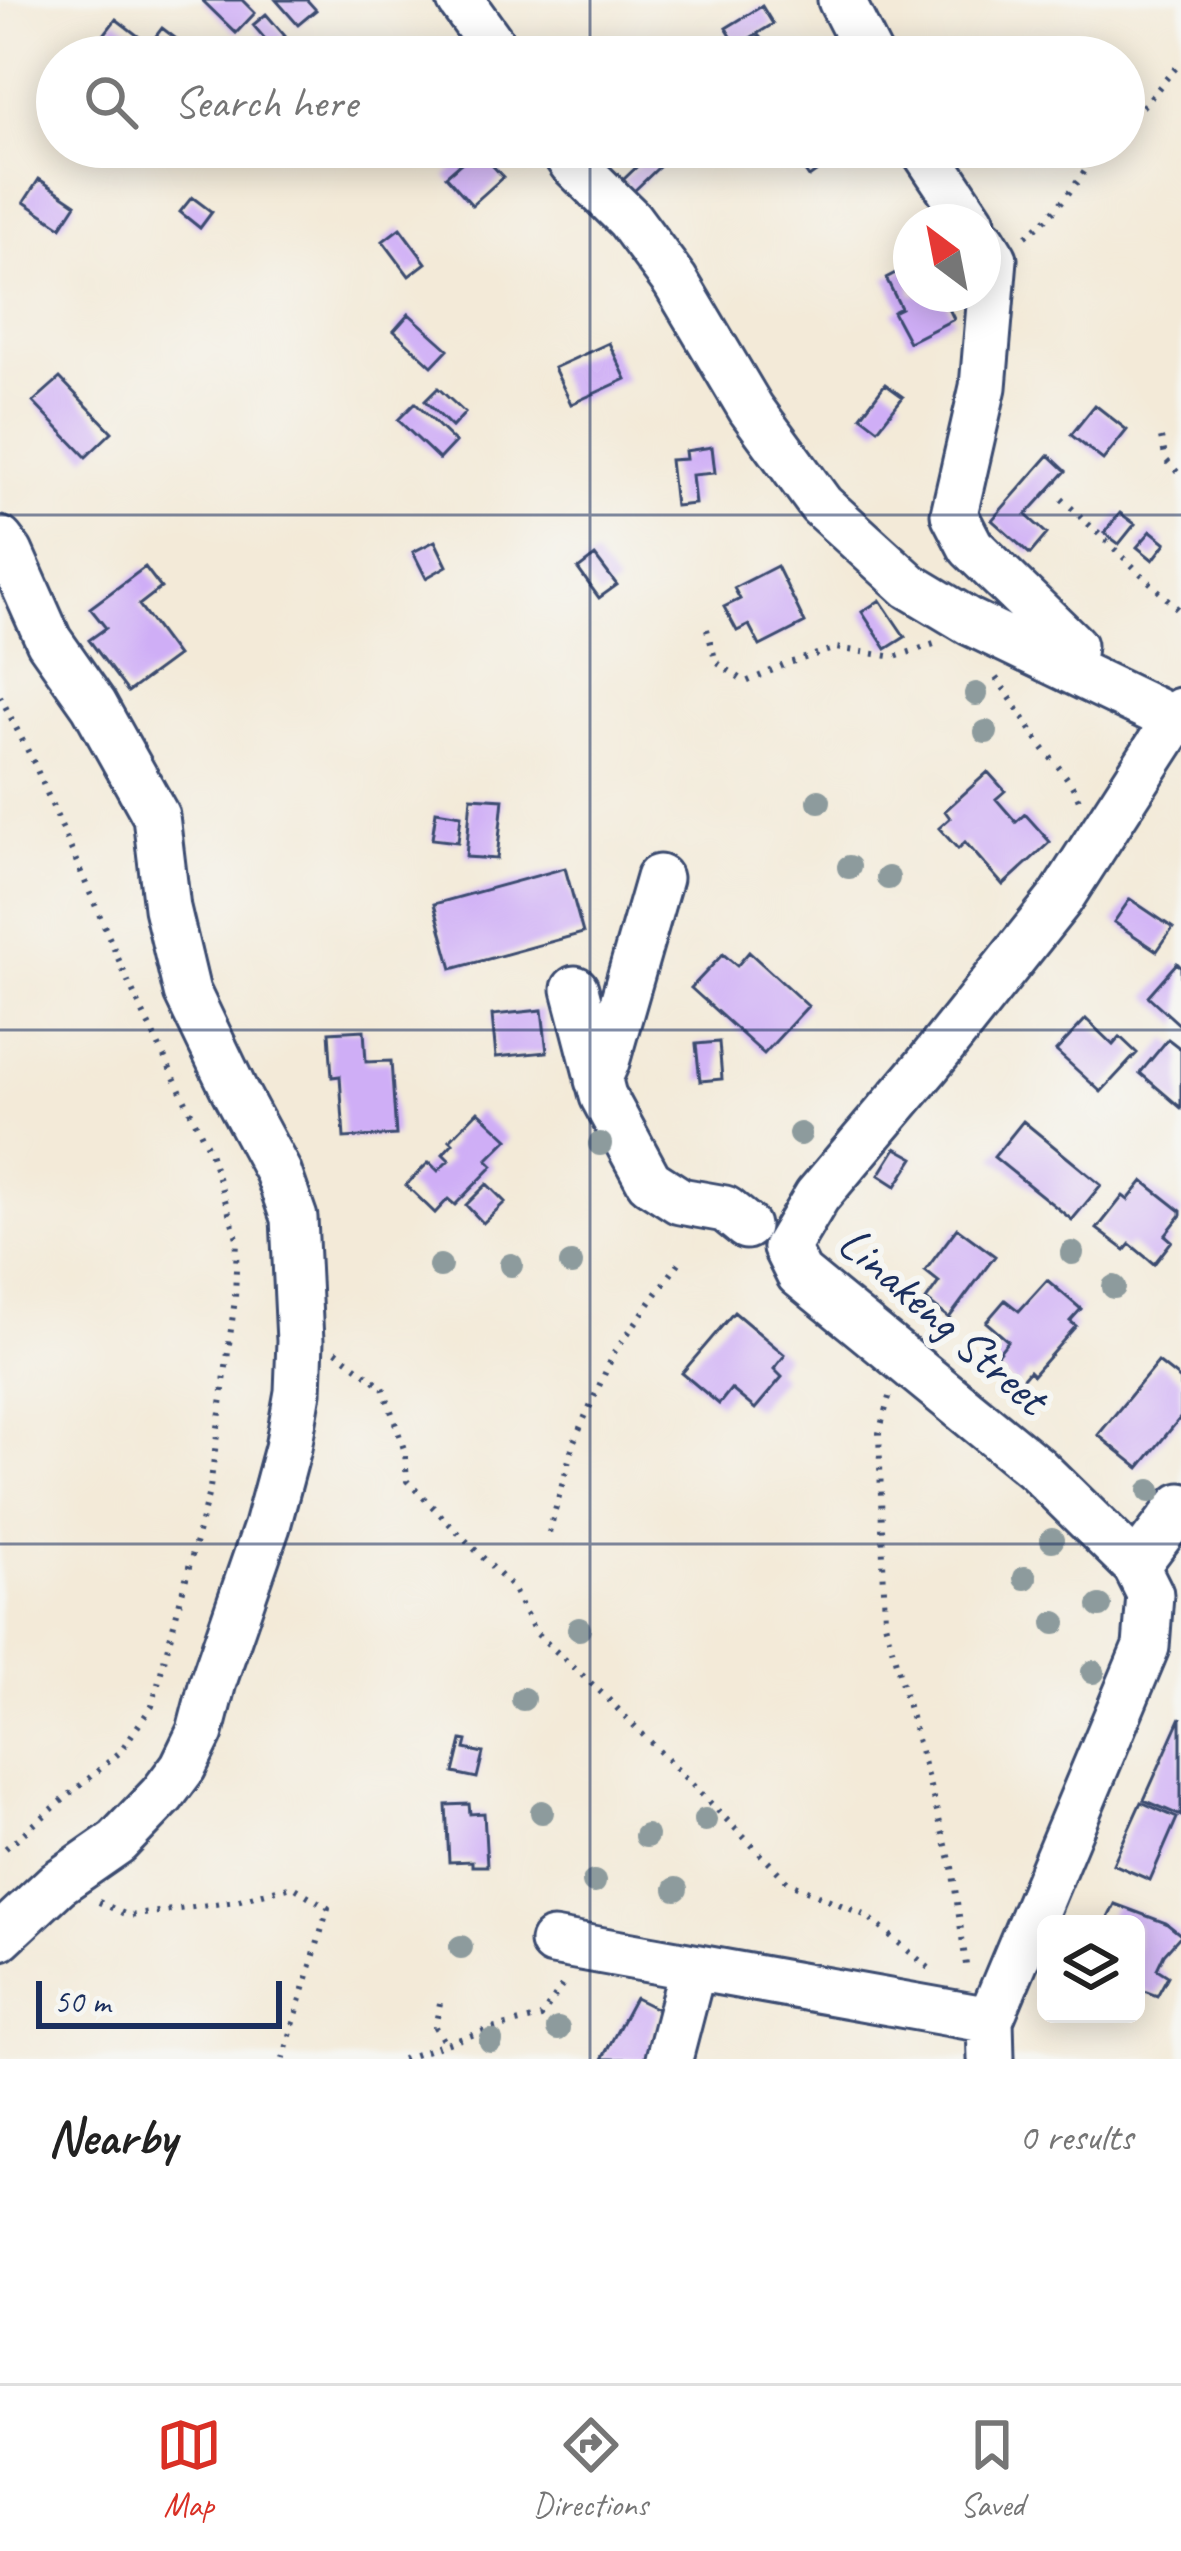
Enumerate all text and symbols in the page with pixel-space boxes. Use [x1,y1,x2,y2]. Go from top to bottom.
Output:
search box [36,36,1145,168]
icon: search [78,69,144,135]
text: Search here [174,74,357,131]
north arrow [893,204,1001,312]
street label: Linakeng Street [826,1213,1063,1430]
map controls [1037,1915,1145,2023]
button: layers [1037,1915,1145,2023]
scale bar [36,1975,282,2028]
text: 50 m [54,1981,110,2023]
text: Nearby [48,2105,176,2169]
text: 0 results [1019,2113,1133,2162]
tab: Map [156,2412,222,2526]
tab: Directions [533,2412,648,2526]
tab: Saved [959,2412,1025,2526]

